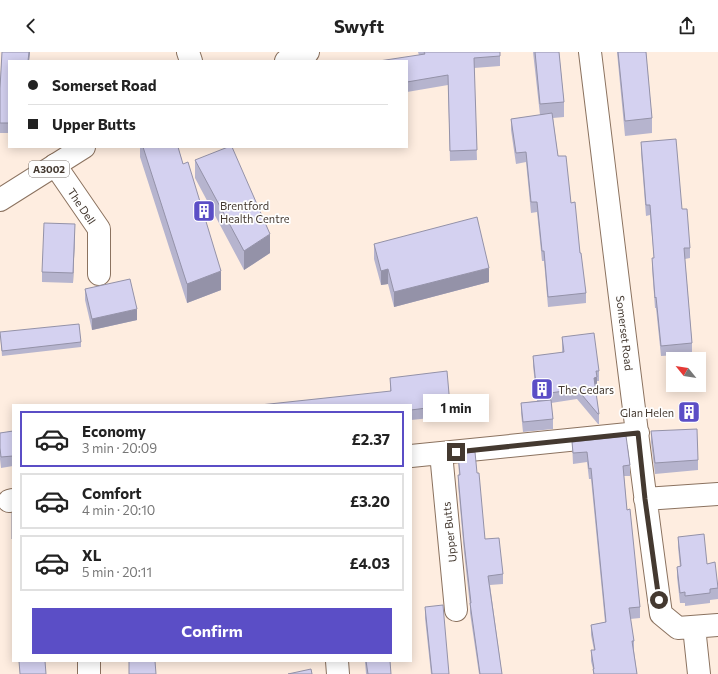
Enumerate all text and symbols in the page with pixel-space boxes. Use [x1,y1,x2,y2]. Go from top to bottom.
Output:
icon: back [20,15,42,37]
text: Swyft [334,15,384,37]
icon: share [676,15,698,37]
text: Somerset Road [52,76,156,94]
text: Upper Butts [52,115,136,133]
road number: A3002 [29,161,69,177]
street label: The Dell [65,185,99,227]
building icon: Brentford Health Centre [191,198,217,224]
place label: Brentford Health Centre [220,199,290,225]
street label: Somerset Road [614,295,636,371]
north arrow [666,352,706,392]
map controls [666,352,706,392]
building icon: The Cedars [529,376,555,402]
place label: The Cedars [558,383,614,396]
callout: 1 min [423,394,489,422]
building icon: Glan Helen [676,399,702,425]
text: 1 min [441,400,471,416]
place label: Glan Helen [620,406,674,419]
icon: car [34,421,70,457]
text: Economy [82,422,146,440]
text: £2.37 [352,430,390,448]
text: 3 min · 20:09 [82,440,157,456]
route end [447,443,465,461]
icon: car [34,483,70,519]
text: Comfort [82,484,142,502]
text: £3.20 [350,492,390,510]
street label: Upper Butts [439,501,459,563]
text: 4 min · 20:10 [82,502,155,518]
icon: car [34,545,70,581]
text: XL [82,546,101,564]
text: £4.03 [349,554,390,572]
text: 5 min · 20:11 [82,564,152,580]
route start [650,591,668,609]
button: Confirm [32,608,392,654]

